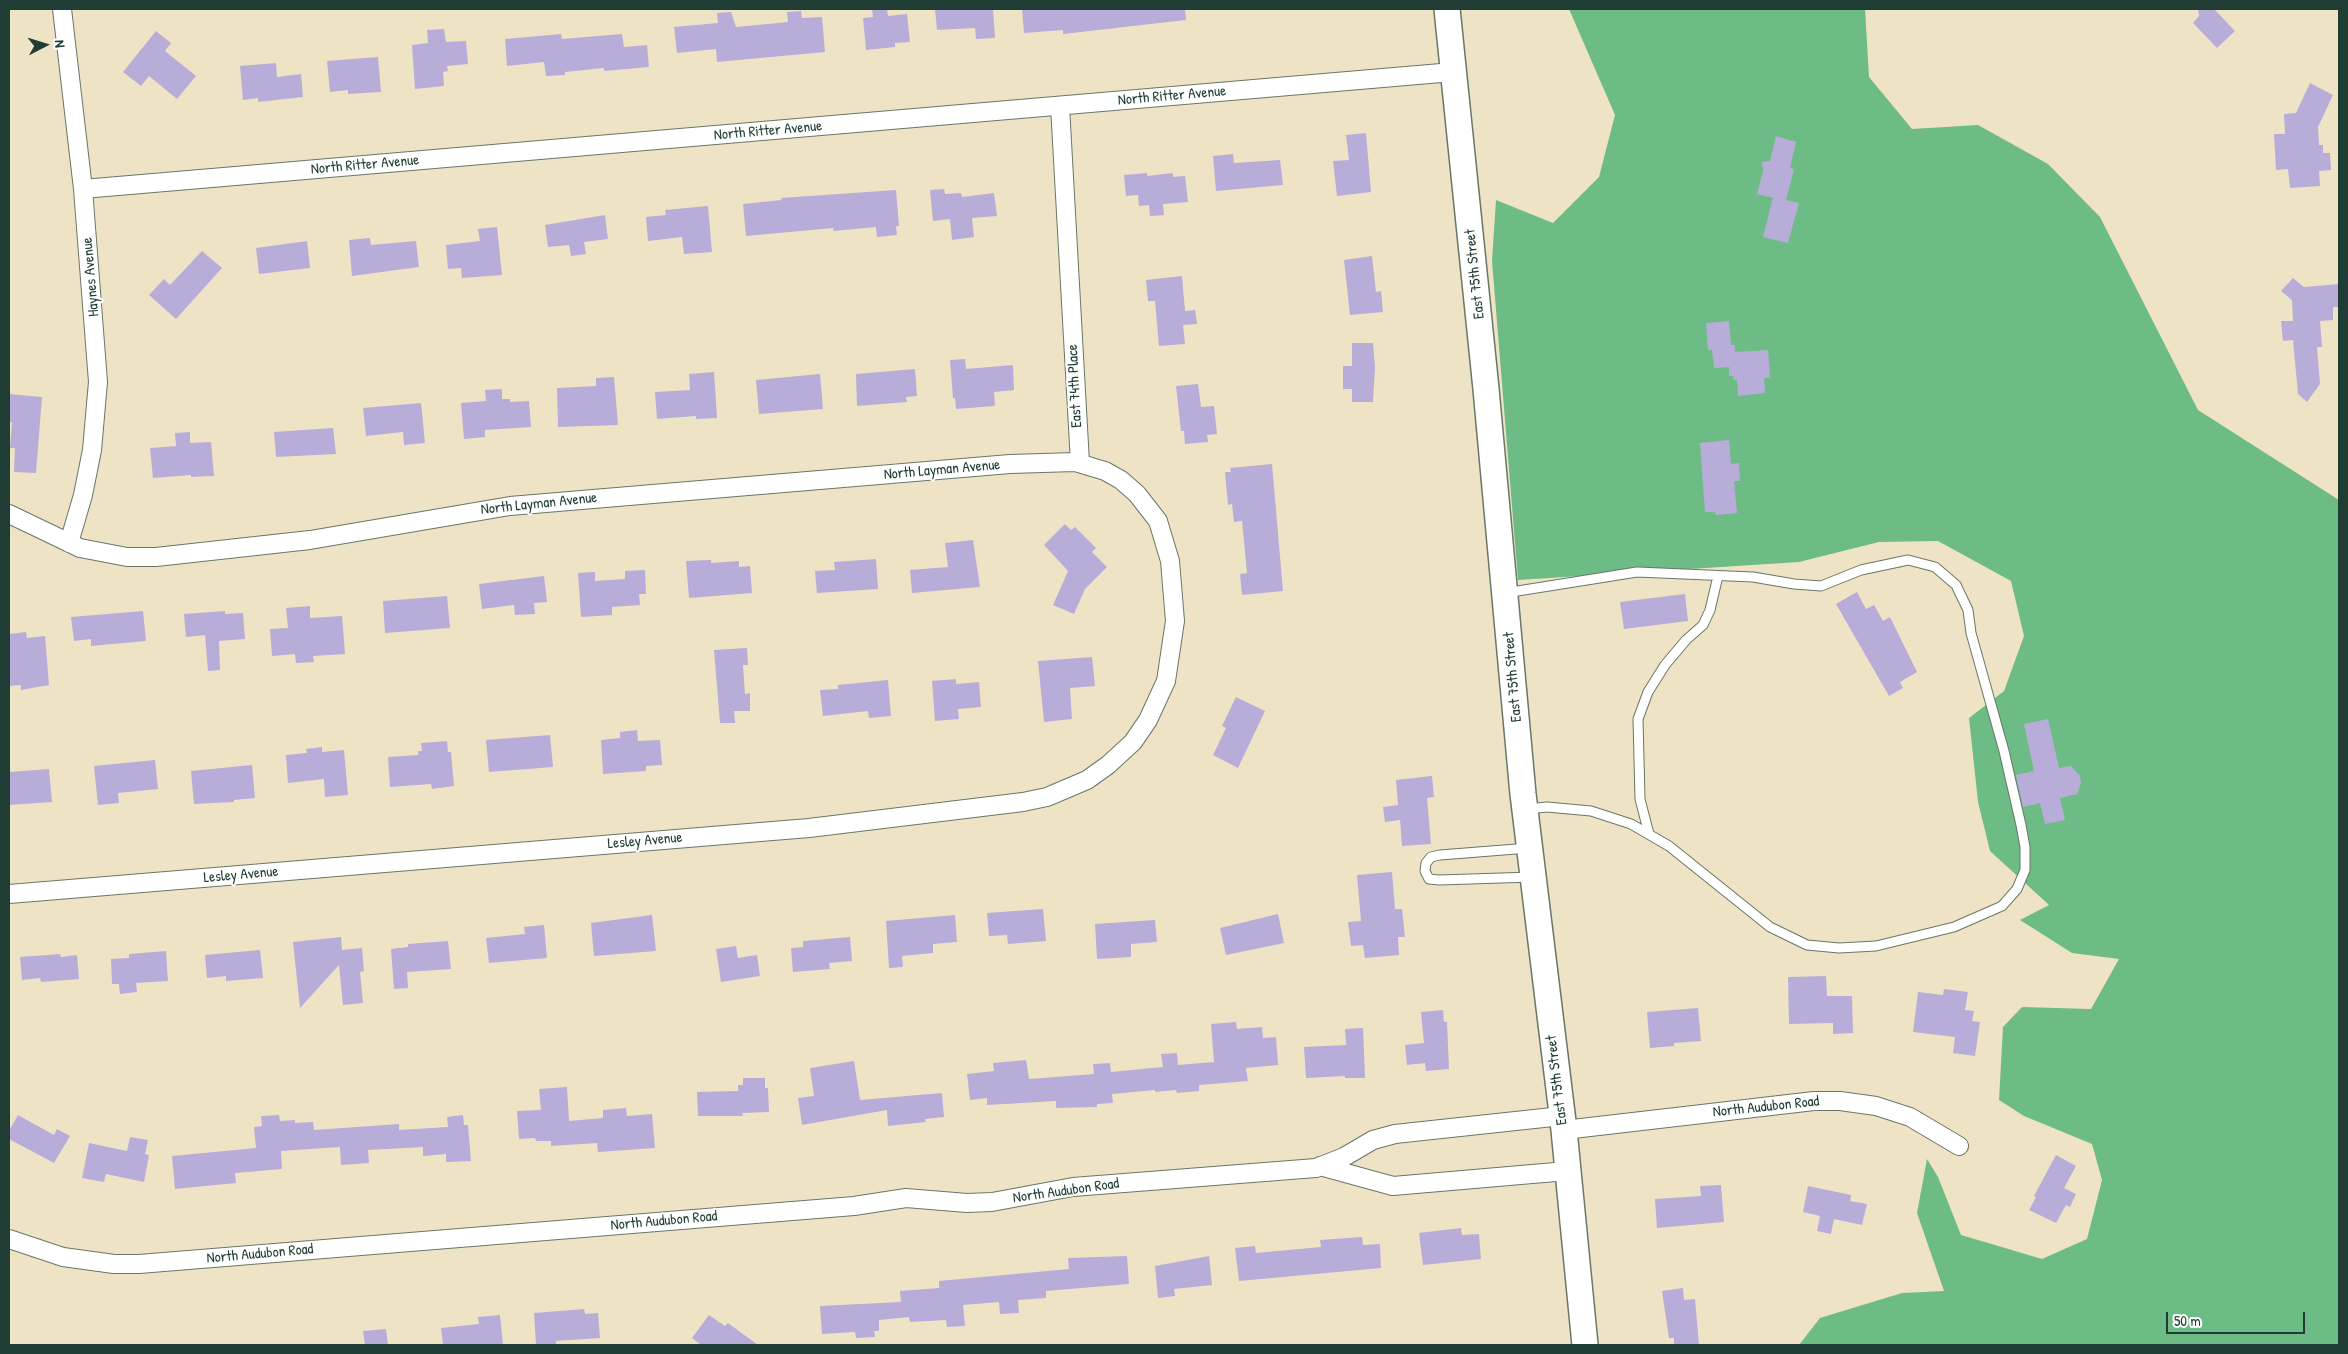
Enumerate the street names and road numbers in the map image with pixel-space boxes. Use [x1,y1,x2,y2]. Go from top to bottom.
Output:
street label: North Ritter Avenue [1117,82,1227,110]
street label: North Ritter Avenue [713,117,823,145]
street label: North Ritter Avenue [310,151,420,179]
street label: East 75th Street [1461,228,1489,320]
street label: Haynes Avenue [79,237,103,317]
street label: East 74th Place [1064,344,1086,428]
street label: North Layman Avenue [883,456,1001,484]
street label: North Layman Avenue [480,489,598,519]
street label: East 75th Street [1500,631,1526,723]
street label: Lesley Avenue [607,829,683,853]
street label: Lesley Avenue [203,863,279,887]
street label: East 75th Street [1543,1034,1571,1126]
street label: North Audubon Road [1712,1092,1820,1122]
street label: North Audubon Road [1012,1175,1120,1207]
street label: North Audubon Road [610,1207,718,1235]
street label: North Audubon Road [206,1240,314,1268]

